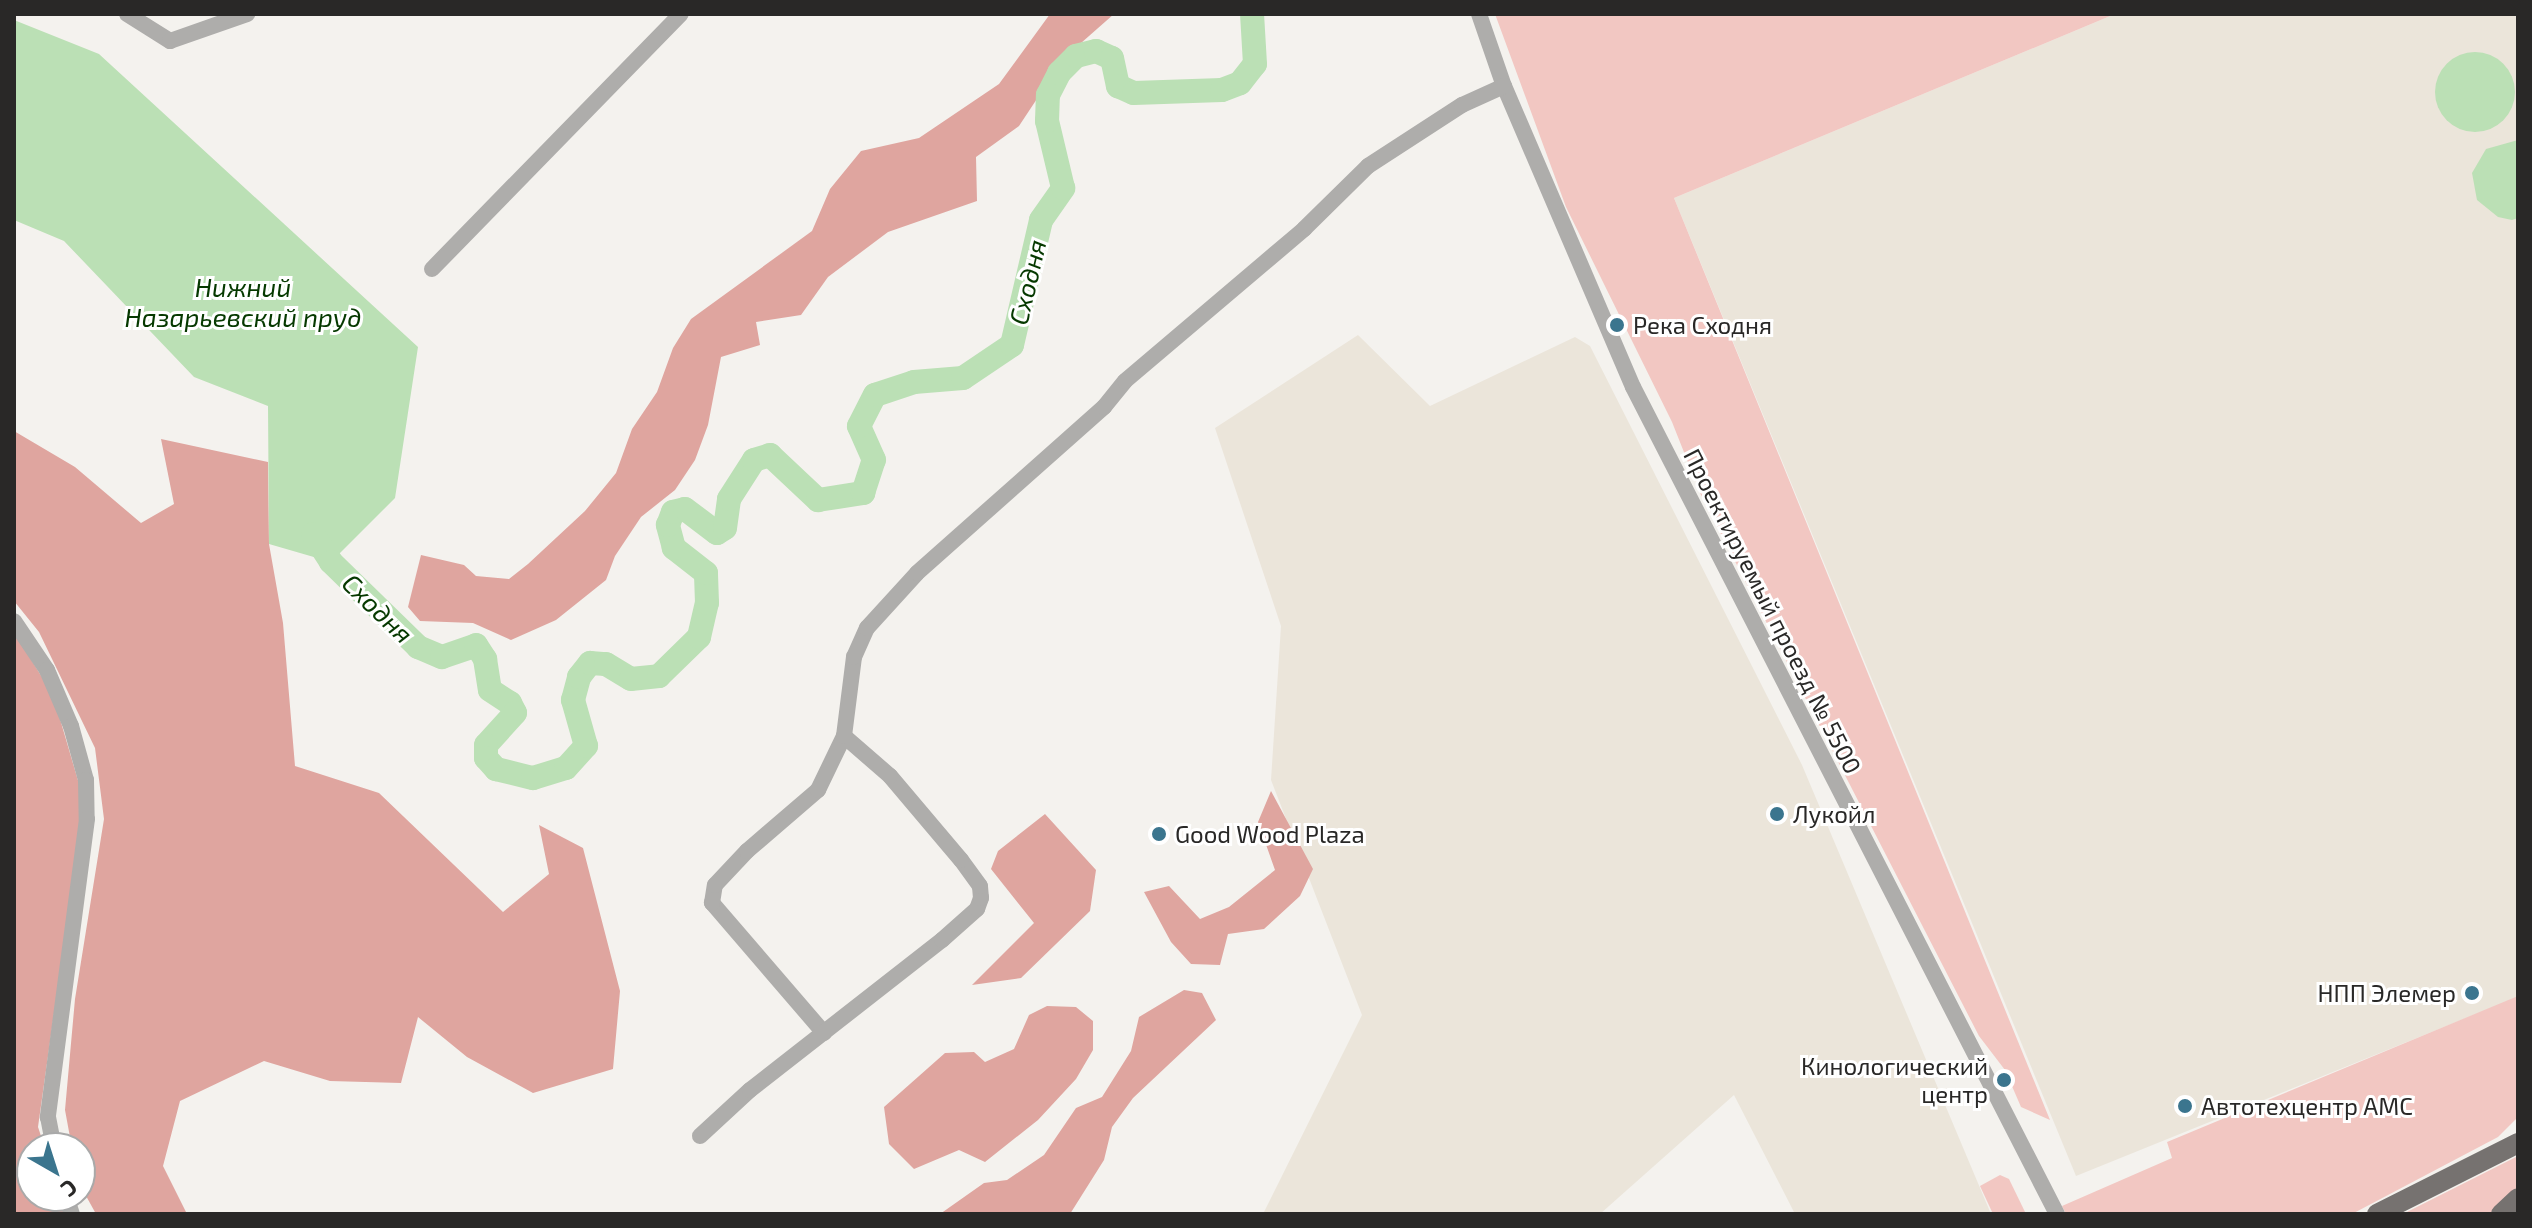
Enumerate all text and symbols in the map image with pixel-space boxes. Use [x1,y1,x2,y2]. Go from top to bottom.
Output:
water label: Сходня [1002,236,1052,328]
water label: Нижний Назарьевский пруд [124,271,362,332]
place label: Река Сходня [1633,311,1772,339]
marker: Река Сходня [1608,316,1626,334]
street label: Проектируемый проезд № 5500 [1678,444,1868,778]
water label: Сходня [336,567,420,649]
place label: Лукойл [1793,800,1875,828]
marker: Лукойл [1768,805,1786,823]
place label: Good Wood Plaza [1175,820,1365,848]
marker: Good Wood Plaza [1150,825,1168,843]
place label: НПП Элемер [2318,979,2456,1007]
marker: НПП Элемер [2463,984,2481,1002]
place label: Кинологический центр [1801,1052,1988,1108]
marker: Кинологический центр [1995,1071,2013,1089]
place label: Автотехцентр АМС [2201,1092,2413,1120]
marker: Автотехцентр АМС [2176,1097,2194,1115]
north arrow [16,1132,96,1212]
text: С [57,1175,83,1203]

